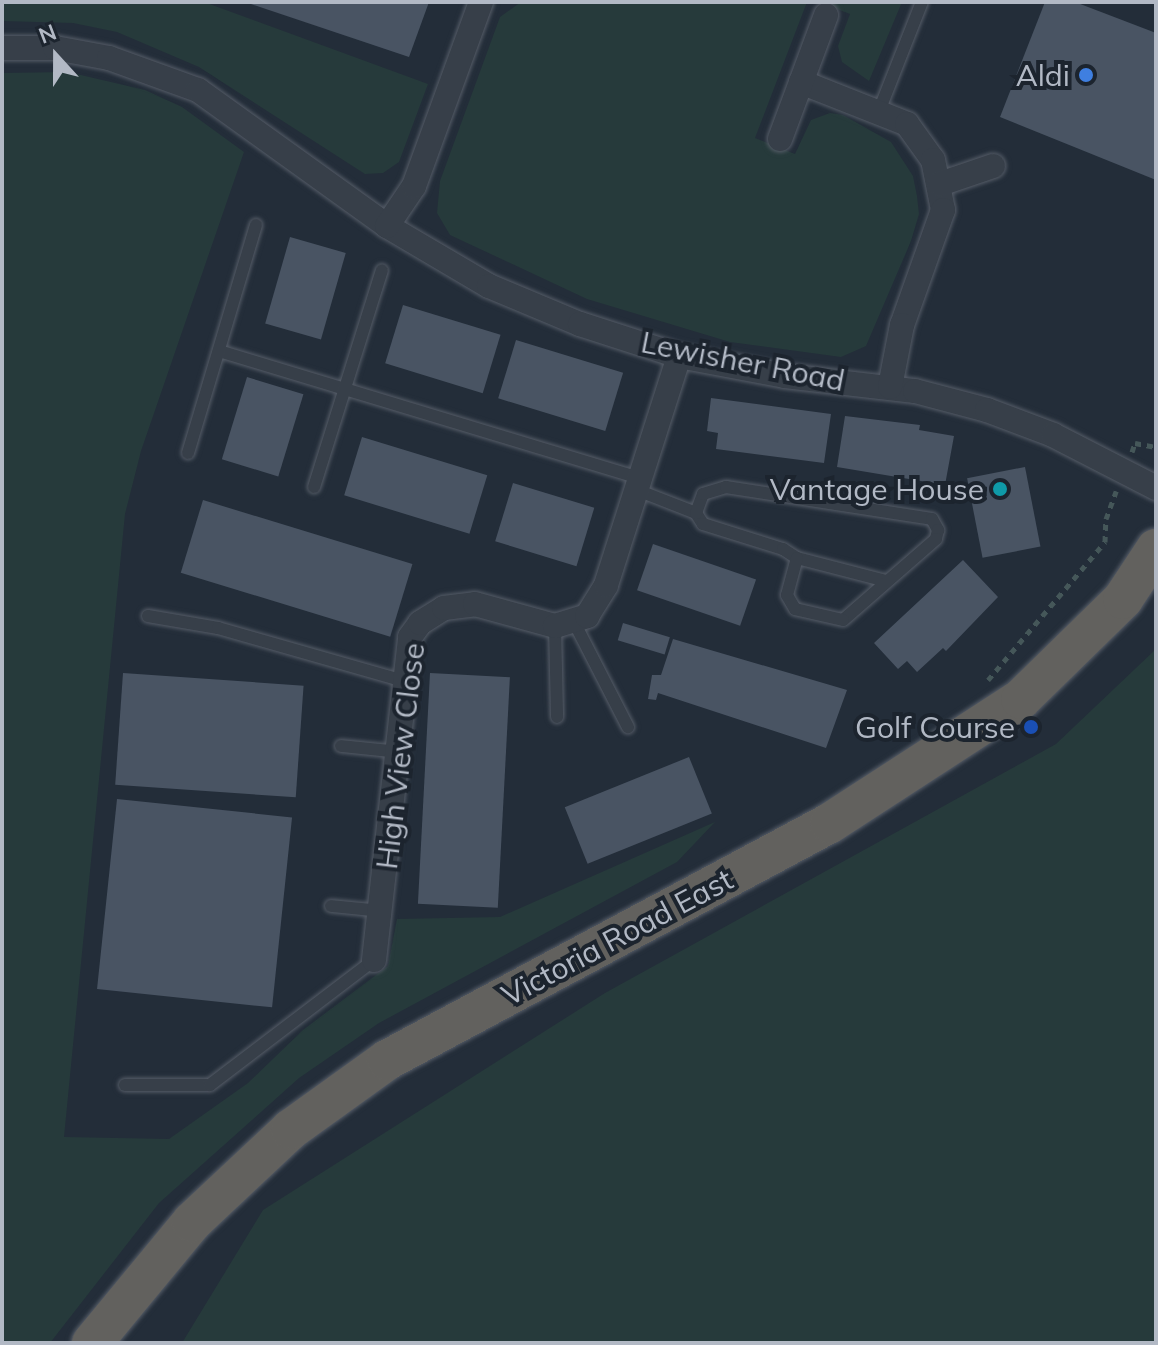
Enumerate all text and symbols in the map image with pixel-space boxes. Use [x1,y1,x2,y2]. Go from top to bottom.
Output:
north arrow [16,16,96,96]
text: N [35,18,60,50]
place label: Aldi [1016,57,1070,93]
marker: Aldi [1077,66,1095,84]
street label: Lewisher Road [638,324,848,398]
place label: Vantage House [770,471,984,507]
marker: Vantage House [991,480,1009,498]
street label: High View Close [368,641,432,871]
place label: Golf Course [855,709,1015,745]
marker: Golf Course [1022,718,1040,736]
street label: Victoria Road East [495,861,739,1013]

